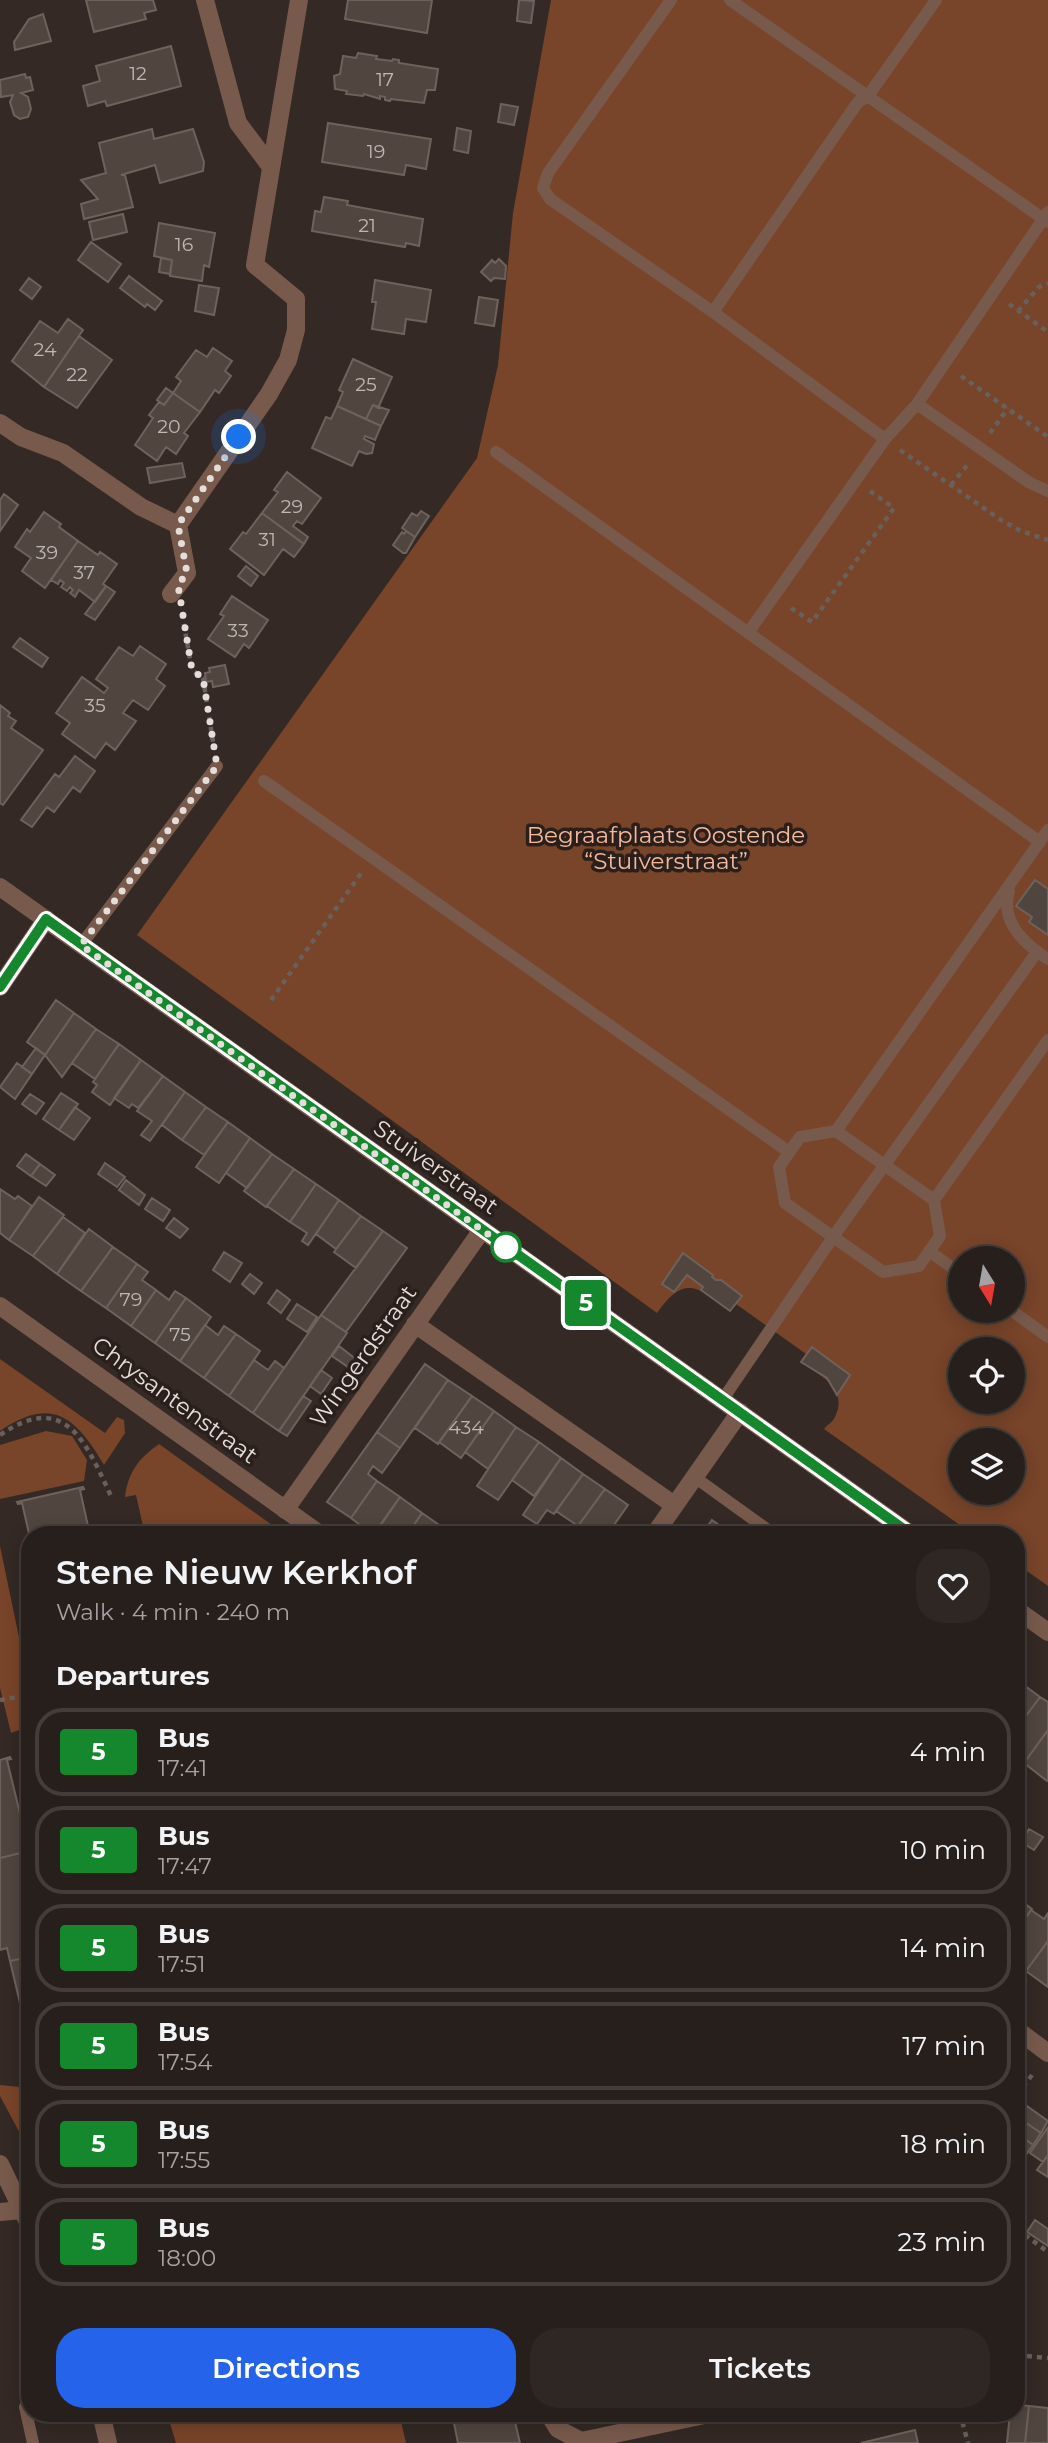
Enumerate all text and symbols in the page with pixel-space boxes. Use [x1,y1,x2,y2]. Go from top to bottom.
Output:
house number: 12 [129,62,147,85]
house number: 17 [376,68,394,91]
house number: 19 [367,140,385,163]
house number: 21 [358,214,376,237]
house number: 16 [175,233,193,256]
house number: 24 [34,338,57,361]
house number: 22 [66,363,88,386]
house number: 25 [355,373,377,396]
house number: 20 [157,415,181,438]
your location [221,419,256,454]
house number: 29 [281,495,303,518]
house number: 31 [258,528,276,551]
house number: 39 [36,541,58,564]
house number: 37 [73,561,95,584]
house number: 33 [227,619,249,642]
house number: 35 [84,694,106,717]
park label: Begraafplaats Oostende “Stuiverstraat” [527,821,805,875]
street label: Stuiverstraat [368,1114,504,1220]
unlabelled marker [491,1232,521,1262]
north arrow [948,1246,1026,1323]
map controls [948,1246,1025,1505]
street label: Wingerdstraat [304,1280,422,1432]
line badge: 5 [563,1280,609,1326]
house number: 79 [120,1288,142,1311]
text: 5 [579,1288,593,1317]
house number: 75 [169,1323,191,1346]
street label: Chrysantenstraat [87,1331,263,1469]
button: locate [948,1337,1025,1414]
house number: 434 [448,1416,484,1439]
button: layers [948,1428,1025,1505]
button: heart [916,1549,990,1623]
text: Stene Nieuw Kerkhof [56,1552,416,1592]
text: Walk · 4 min · 240 m [56,1598,290,1626]
text: Departures [56,1660,210,1692]
text: Bus [158,1722,210,1754]
text: 4 min [910,1736,986,1768]
text: 5 [91,1737,106,1766]
text: 17:41 [158,1754,207,1782]
text: Bus [158,1820,210,1852]
text: 10 min [900,1834,986,1866]
text: 5 [91,1835,106,1864]
text: 17:47 [158,1852,212,1880]
text: Bus [158,1918,210,1950]
text: 14 min [900,1932,986,1964]
text: 5 [91,1933,106,1962]
text: 17:51 [158,1950,206,1978]
text: Bus [158,2016,210,2048]
text: 17 min [902,2030,986,2062]
text: 5 [91,2031,106,2060]
text: 17:54 [158,2048,213,2076]
text: Bus [158,2114,210,2146]
text: 18 min [901,2128,986,2160]
text: 5 [91,2129,106,2158]
text: 17:55 [158,2146,210,2174]
text: Bus [158,2212,210,2244]
text: 23 min [898,2226,986,2258]
text: 5 [91,2227,106,2256]
text: 18:00 [158,2244,216,2272]
button: Directions [56,2328,516,2408]
button: Tickets [530,2328,990,2408]

